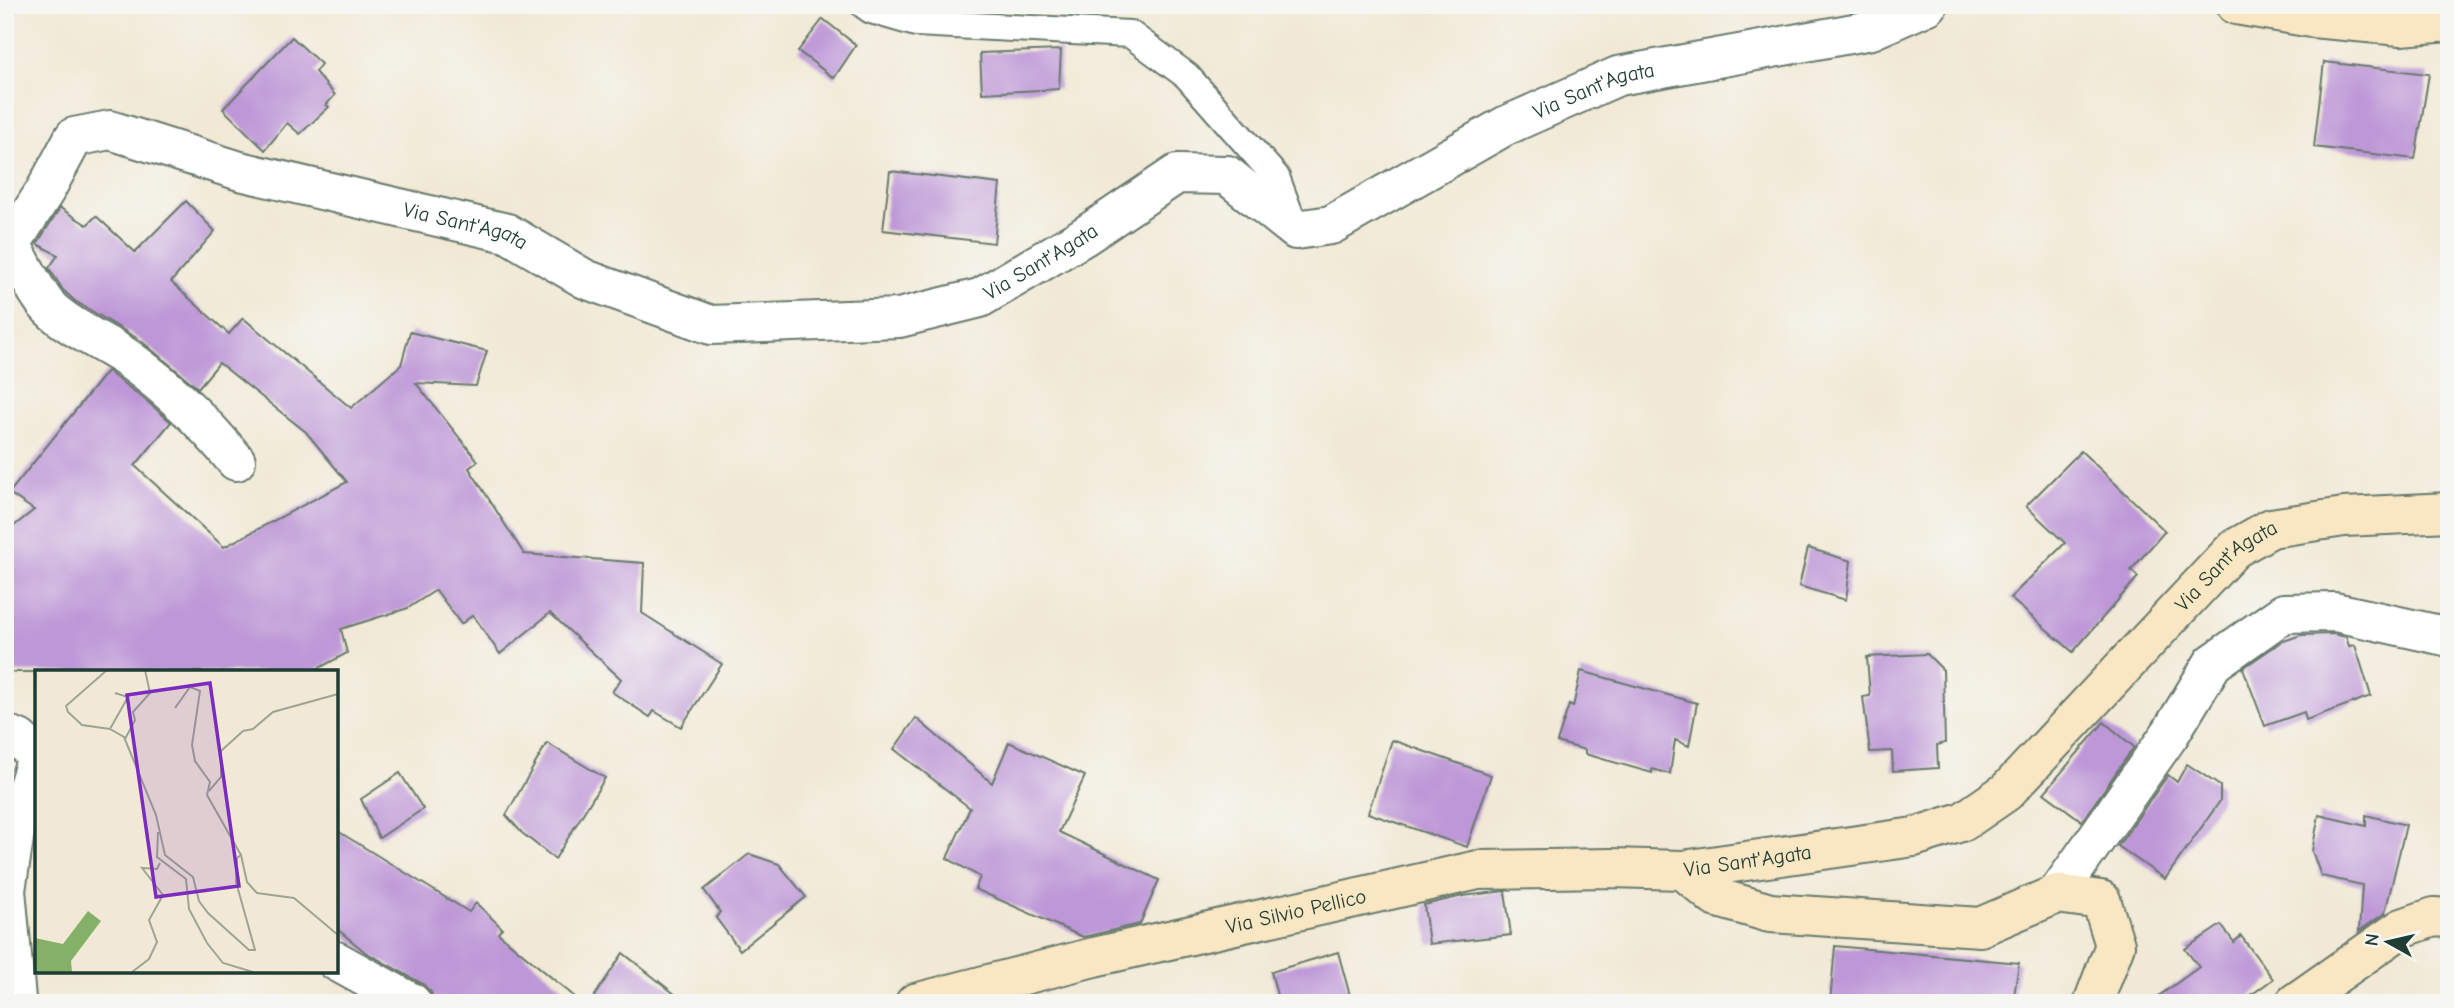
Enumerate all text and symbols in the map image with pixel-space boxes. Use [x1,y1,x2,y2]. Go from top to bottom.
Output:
street label: Via Sant'Agata [1529,58,1656,124]
street label: Via Sant'Agata [401,197,532,255]
street label: Via Sant'Agata [979,219,1102,305]
street label: Via Sant'Agata [2170,515,2281,616]
inset map [35,670,338,973]
street label: Via Sant'Agata [1682,840,1813,882]
street label: Via Silvio Pellico [1224,884,1369,939]
north arrow [2352,906,2422,976]
text: N [2360,932,2384,947]

